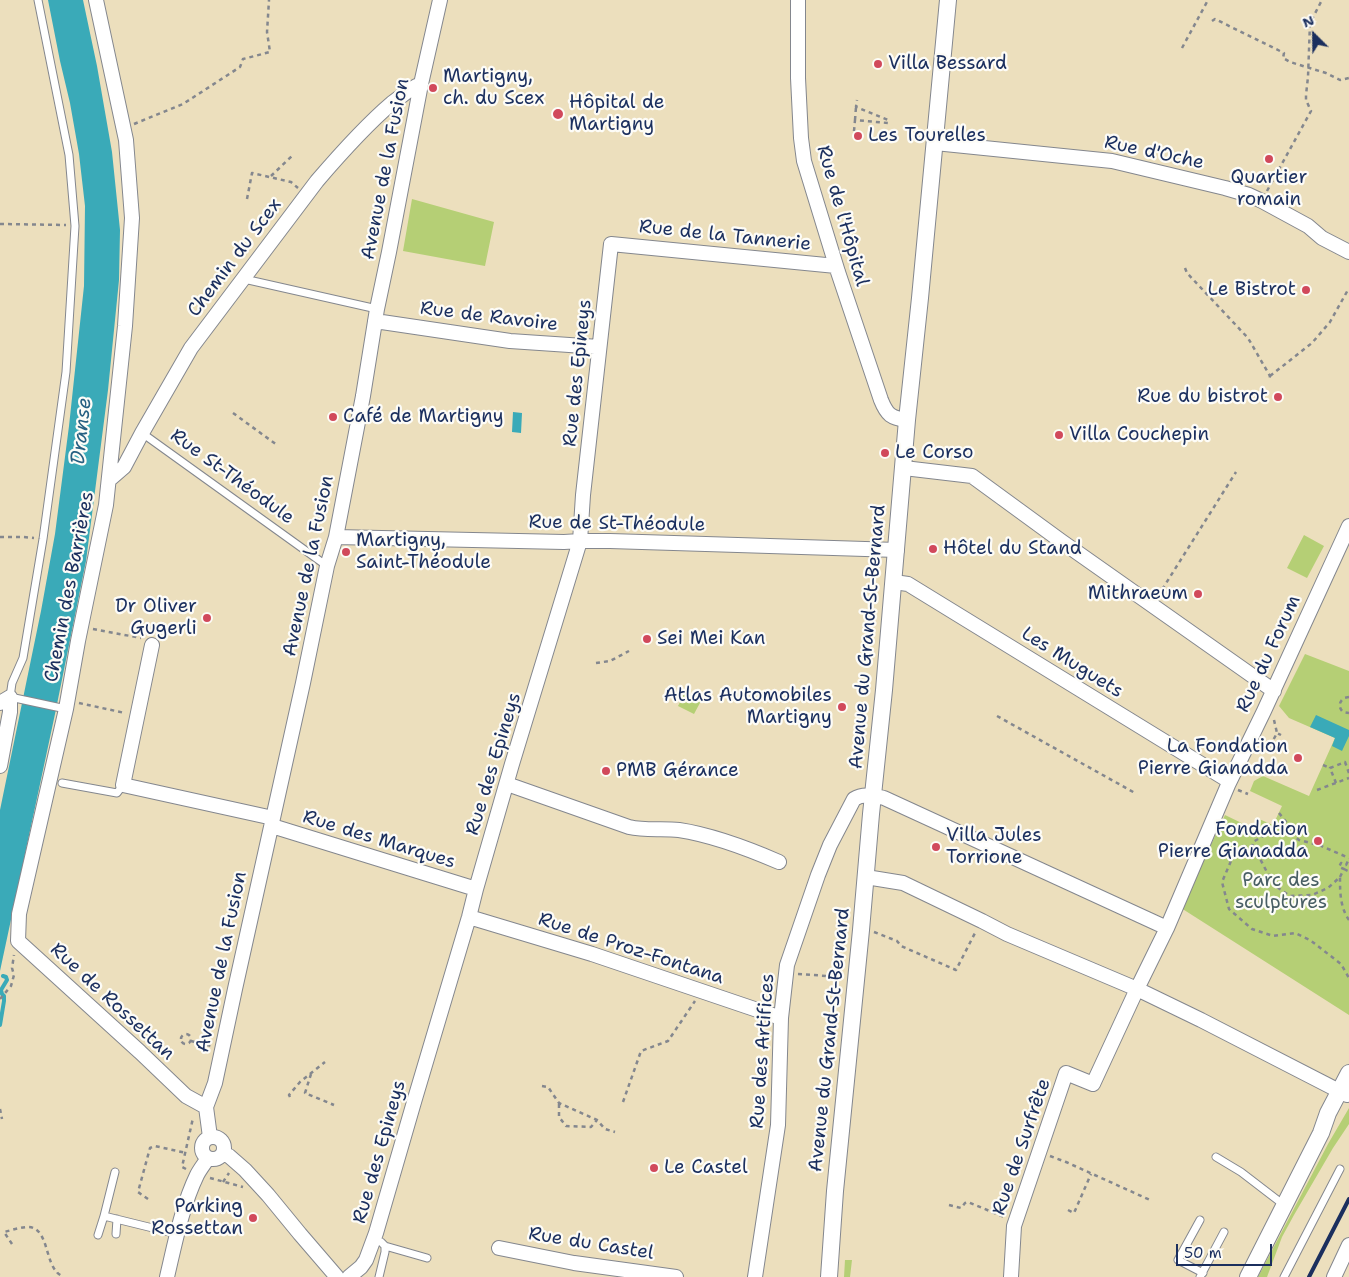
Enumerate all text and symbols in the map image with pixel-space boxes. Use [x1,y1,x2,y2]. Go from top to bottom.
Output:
north arrow [1289,10,1339,60]
text: N [1300,11,1317,32]
place label: Villa Bessard [888,53,1007,75]
marker: Villa Bessard [872,58,884,70]
place label: Martigny, ch. du Scex [443,66,544,110]
street label: Avenue de la Fusion [357,76,415,262]
marker: Martigny, ch. du Scex [427,82,439,94]
place label: Hôpital de Martigny [569,92,665,136]
marker: Hôpital de Martigny [551,107,565,121]
place label: Les Tourelles [868,125,986,147]
marker: Les Tourelles [852,130,864,142]
street label: Rue d'Oche [1102,131,1206,175]
street label: Rue de l'Hôpital [811,143,873,289]
marker: Quartier romain [1263,153,1275,165]
place label: Quartier romain [1231,167,1307,211]
street label: Chemin du Scex [183,194,287,322]
street label: Rue de la Tannerie [638,216,812,256]
place label: Le Bistrot [1208,279,1296,301]
marker: Le Bistrot [1300,284,1312,296]
street label: Rue de Ravoire [419,297,559,337]
street label: Rue des Epineys [559,298,597,448]
place label: Rue du bistrot [1137,386,1268,408]
marker: Rue du bistrot [1272,391,1284,403]
water label: Dranse [67,396,97,466]
place label: Café de Martigny [343,406,504,428]
marker: Café de Martigny [327,411,339,423]
street label: Rue St-Théodule [166,424,298,530]
place label: Villa Couchepin [1069,424,1209,446]
marker: Villa Couchepin [1053,429,1065,441]
place label: Le Corso [895,442,974,464]
marker: Le Corso [879,447,891,459]
street label: Avenue de la Fusion [279,473,339,659]
street label: Chemin des Barrières [40,490,100,684]
street label: Avenue du Grand-St-Bernard [845,504,891,770]
street label: Rue de St-Théodule [528,511,706,537]
place label: Martigny, Saint-Théodule [356,530,491,574]
place label: Hôtel du Stand [943,538,1082,560]
marker: Hôtel du Stand [927,543,939,555]
marker: Martigny, Saint-Théodule [340,546,352,558]
place label: Mithraeum [1088,583,1188,605]
marker: Mithraeum [1192,588,1204,600]
street label: Rue du Forum [1232,592,1306,716]
place label: Dr Oliver Gugerli [115,596,197,640]
marker: Dr Oliver Gugerli [201,612,213,624]
street label: Les Muguets [1017,623,1127,703]
place label: Sei Mei Kan [657,628,765,650]
marker: Sei Mei Kan [641,633,653,645]
place label: Atlas Automobiles Martigny [664,685,832,729]
street label: Rue des Epineys [461,690,527,838]
marker: Atlas Automobiles Martigny [836,701,848,713]
place label: La Fondation Pierre Gianadda [1138,736,1288,780]
marker: La Fondation Pierre Gianadda [1292,752,1304,764]
place label: PMB Gérance [616,760,739,782]
marker: PMB Gérance [600,765,612,777]
street label: Rue des Marques [300,806,458,874]
place label: Fondation Pierre Gianadda [1158,819,1308,863]
place label: Villa Jules Torrione [946,825,1042,869]
marker: Fondation Pierre Gianadda [1312,835,1324,847]
marker: Villa Jules Torrione [930,841,942,853]
street label: Avenue de la Fusion [192,869,252,1055]
park label: Parc des sculptures [1235,870,1327,914]
street label: Avenue du Grand-St-Bernard [805,907,855,1173]
street label: Rue de Proz-Fontana [535,908,727,990]
street label: Rue de Rossettan [45,939,179,1065]
street label: Rue des Artifices [746,973,780,1129]
street label: Rue de Surfrête [988,1076,1056,1218]
street label: Rue des Epineys [349,1078,411,1226]
place label: Le Castel [664,1157,748,1179]
marker: Le Castel [648,1162,660,1174]
place label: Parking Rossettan [151,1196,243,1240]
marker: Parking Rossettan [247,1212,259,1224]
street label: Rue du Castel [527,1223,655,1265]
scale bar [1179,1234,1275,1266]
text: 50 m [1184,1243,1222,1263]

